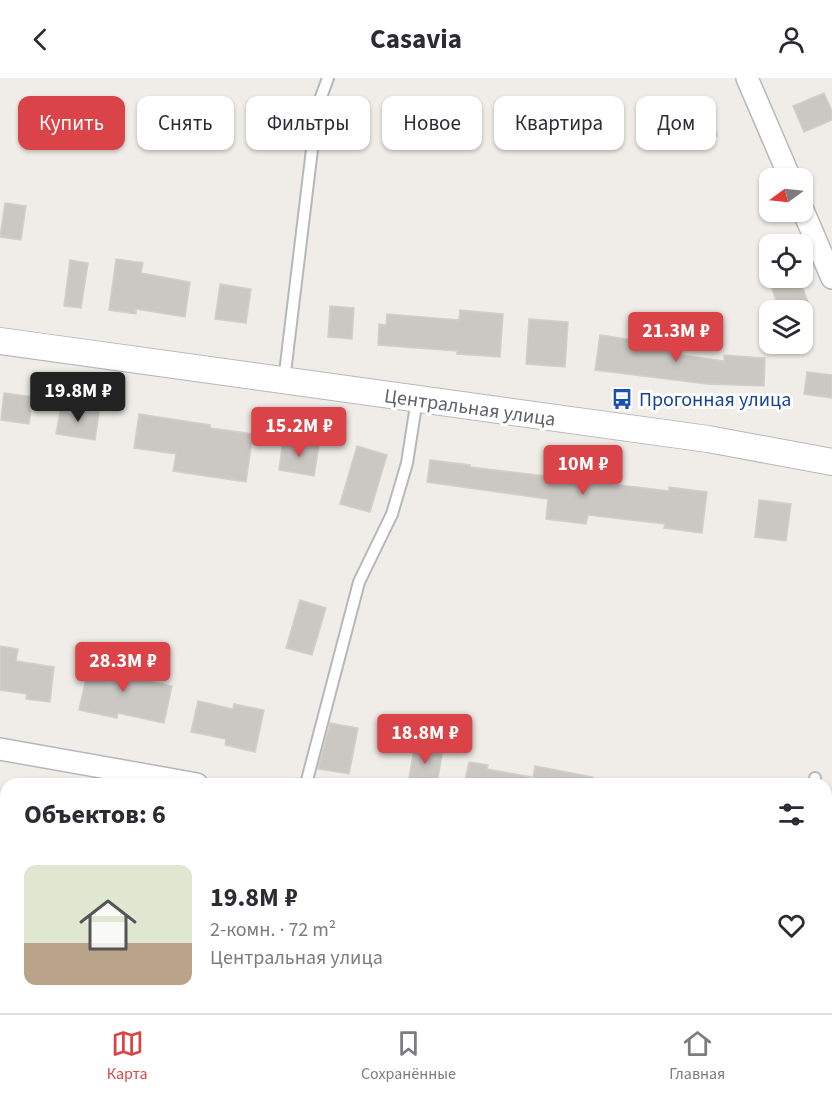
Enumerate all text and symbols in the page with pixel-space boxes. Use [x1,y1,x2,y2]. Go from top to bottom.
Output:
text: Casavia [370,20,462,59]
icon: back [24,23,57,56]
icon: person [775,23,808,56]
chip: Купить [18,96,125,150]
chip: Снять [137,96,234,150]
chip: Фильтры [246,96,370,150]
chip: Новое [382,96,482,150]
chip: Квартира [494,96,624,150]
chip: Дом [636,96,716,150]
north arrow [759,168,813,222]
map controls [759,168,813,354]
button: locate [759,234,813,288]
button: layers [759,300,813,354]
pin: 21.3M ₽ [621,312,731,363]
text: 21.3M ₽ [642,317,710,345]
pin: 19.8M ₽ [23,372,133,423]
text: 19.8M ₽ [44,377,112,405]
street label: Центральная улица [382,382,557,434]
place label: Прогонная улица [639,386,791,414]
bus stop icon: Прогонная улица [610,387,634,411]
pin: 15.2M ₽ [244,407,354,458]
text: 15.2M ₽ [265,412,333,440]
pin: 10M ₽ [541,445,625,496]
text: 10M ₽ [558,450,608,478]
pin: 28.3M ₽ [68,642,178,693]
text: 28.3M ₽ [89,647,157,675]
pin: 18.8M ₽ [370,714,480,765]
text: 18.8M ₽ [391,719,459,747]
text: Объектов: 6 [24,796,166,833]
icon: filters [775,798,808,831]
text: 19.8M ₽ [210,879,298,916]
icon: home [72,889,144,961]
icon: heart [775,909,808,942]
text: 2-комн. · 72 m² [210,916,336,944]
text: Центральная улица [210,944,383,972]
tab: Карта [107,1027,148,1085]
tab: Сохранённые [361,1027,456,1085]
tab: Главная [669,1027,725,1085]

